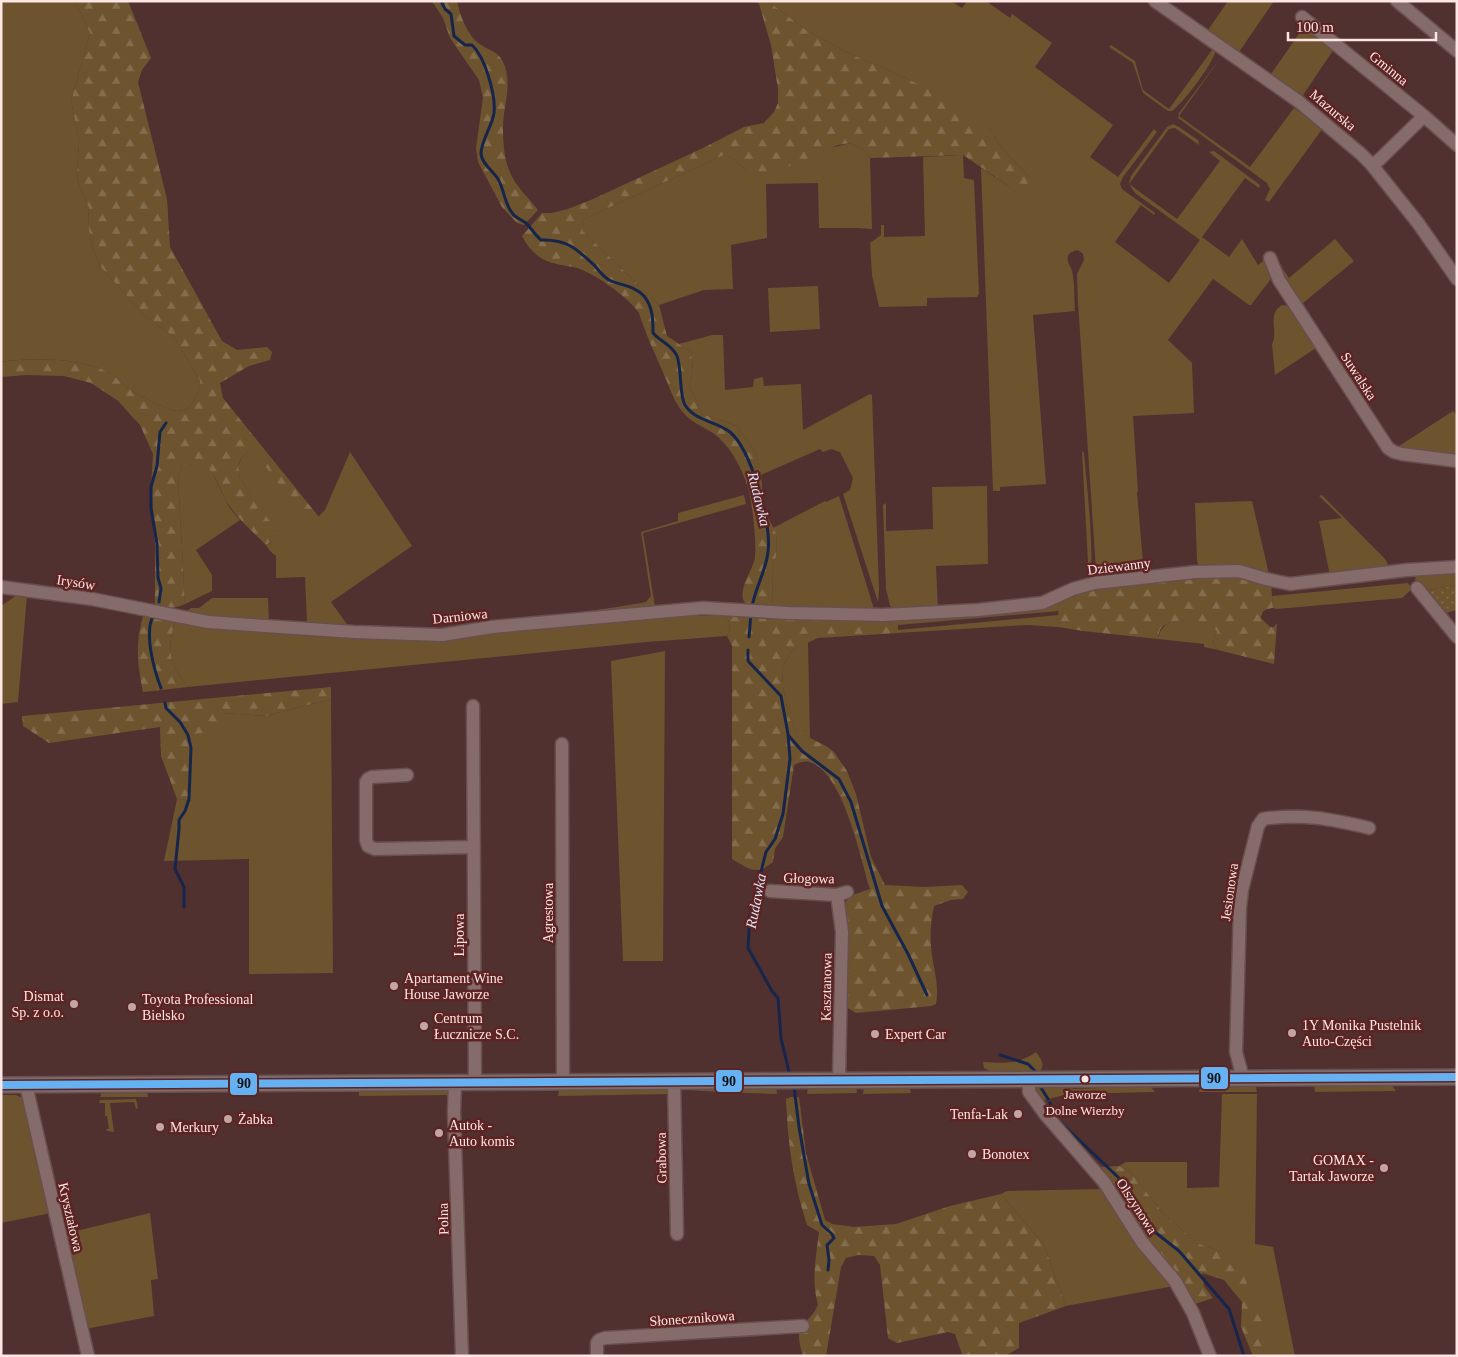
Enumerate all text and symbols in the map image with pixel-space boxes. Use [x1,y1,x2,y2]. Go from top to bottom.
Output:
scale bar [1288,10,1436,42]
text: 100 m [1296,19,1334,35]
street label: Gminna [1366,48,1412,89]
street label: Mazurska [1307,87,1359,134]
street label: Suwalska [1338,350,1380,404]
water label: Rudawka [744,469,774,528]
street label: Dziewanny [1087,555,1152,578]
street label: Irysów [56,572,97,593]
street label: Darniowa [432,606,489,627]
street label: Jesionowa [1218,861,1241,922]
street label: Głogowa [783,871,836,886]
water label: Rudawka [743,872,769,931]
street label: Agrestowa [541,882,556,943]
street label: Lipowa [452,913,467,956]
street label: Kasztanowa [818,952,835,1021]
place label: Apartament Wine House Jaworze [404,971,503,1002]
marker: Apartament Wine House Jaworze [388,980,400,992]
place label: Dismat Sp. z o.o. [12,989,64,1020]
place label: Toyota Professional Bielsko [142,992,254,1023]
marker: Dismat Sp. z o.o. [68,998,80,1010]
marker: Toyota Professional Bielsko [126,1001,138,1013]
place label: Centrum Łucznicze S.C. [434,1011,519,1042]
place label: 1Y Monika Pustelnik Auto-Części [1302,1018,1421,1049]
marker: Centrum Łucznicze S.C. [418,1020,430,1032]
place label: Expert Car [885,1027,946,1042]
marker: 1Y Monika Pustelnik Auto-Części [1286,1027,1298,1039]
marker: Expert Car [869,1028,881,1040]
line badge: 90 [1200,1066,1229,1090]
line badge: 90 [715,1069,743,1093]
text: 90 [1207,1071,1221,1086]
line badge: 90 [229,1072,258,1096]
text: 90 [722,1074,736,1089]
marker: Jaworze Dolne Wierzby [1080,1074,1090,1084]
text: 90 [237,1076,251,1091]
place label: Jaworze Dolne Wierzby [1045,1087,1125,1118]
place label: Tenfa-Lak [950,1107,1008,1122]
marker: Tenfa-Lak [1012,1108,1024,1120]
place label: Żabka [238,1112,274,1127]
marker: Żabka [222,1113,234,1125]
place label: Autok - Auto komis [449,1118,515,1149]
place label: Merkury [170,1120,219,1135]
marker: Merkury [154,1121,166,1133]
marker: Autok - Auto komis [433,1127,445,1139]
street label: Grabowa [654,1131,669,1184]
place label: Bonotex [982,1147,1029,1162]
marker: Bonotex [966,1148,978,1160]
place label: GOMAX - Tartak Jaworze [1289,1153,1374,1184]
marker: GOMAX - Tartak Jaworze [1378,1162,1390,1174]
street label: Olszynowa [1113,1176,1160,1237]
street label: Kryształowa [55,1181,86,1254]
street label: Polna [435,1202,452,1235]
street label: Słonecznikowa [649,1308,736,1329]

